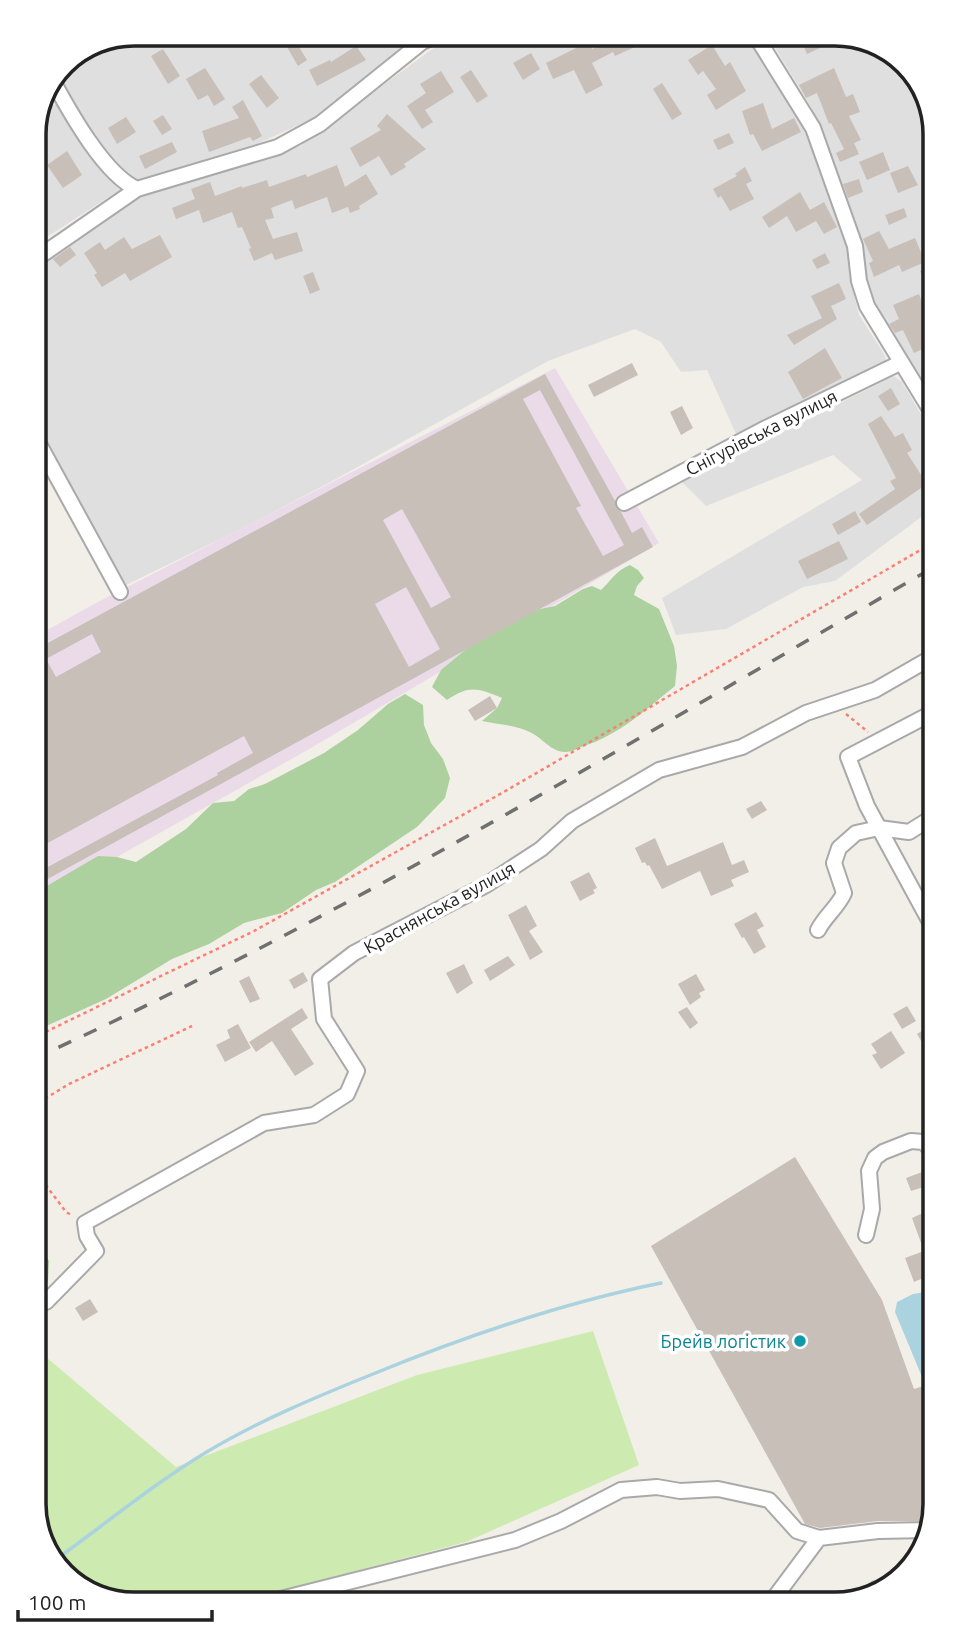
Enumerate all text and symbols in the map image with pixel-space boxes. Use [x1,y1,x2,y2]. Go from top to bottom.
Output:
street label: Снігурівська вулиця [682,385,840,479]
street label: Краснянська вулиця [360,857,518,957]
place label: Брейв логістик [661,1331,786,1351]
marker: Брейв логістик [792,1333,808,1349]
scale bar [18,1578,212,1622]
text: 100 m [28,1590,86,1614]

